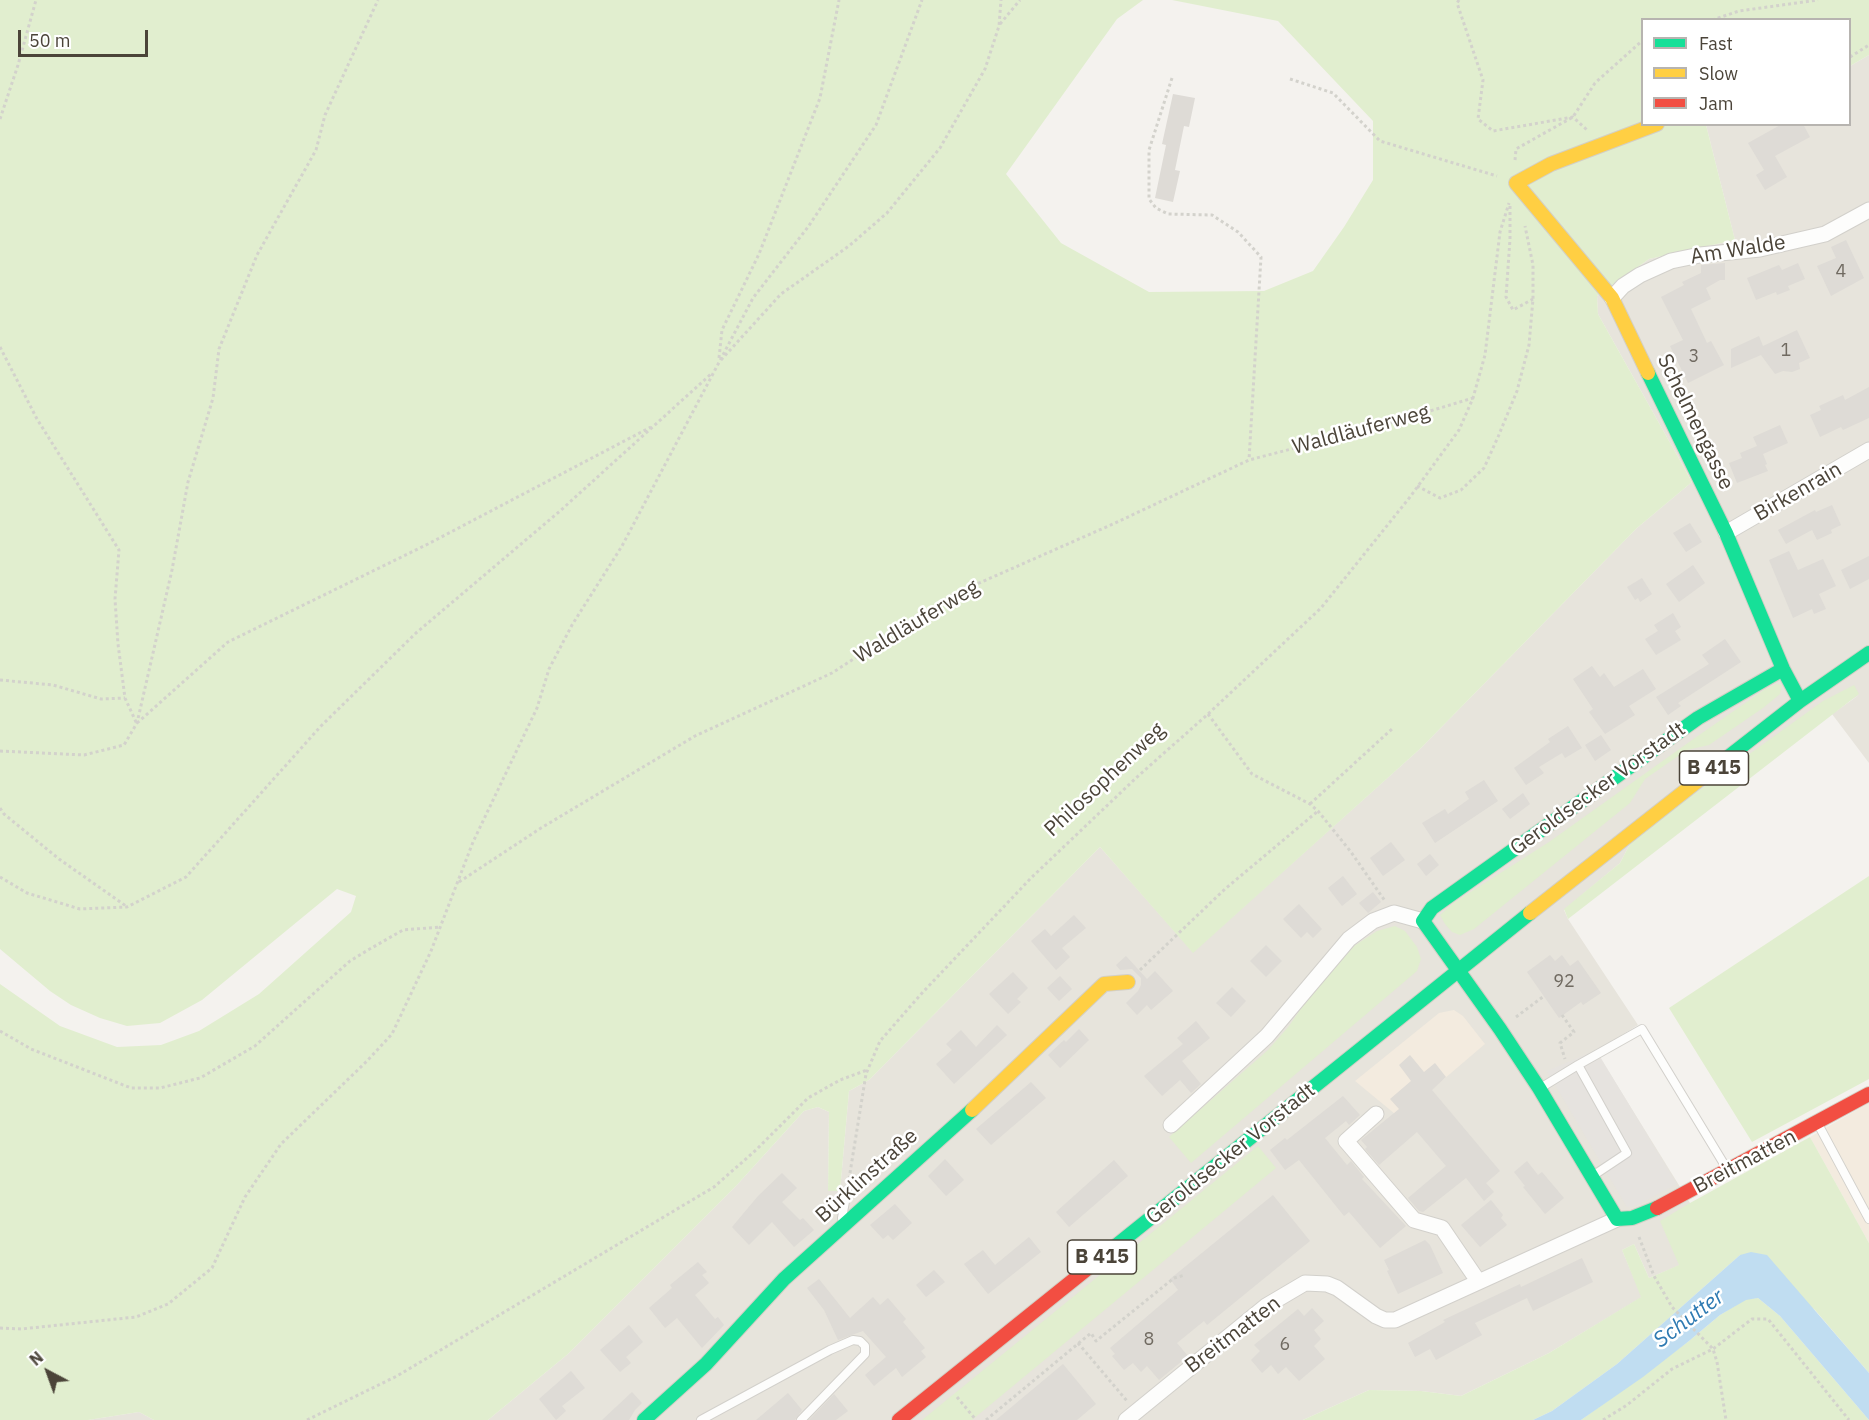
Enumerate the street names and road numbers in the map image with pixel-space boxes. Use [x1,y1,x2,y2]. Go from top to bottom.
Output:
street label: Am Walde [1689,230,1787,270]
street label: Schelmengasse [1651,350,1739,494]
street label: Waldläuferweg [1290,400,1432,460]
street label: Birkenrain [1750,457,1846,527]
street label: Waldläuferweg [850,575,984,669]
street label: Geroldsecker Vorstadt [1505,717,1691,861]
street label: Philosophenweg [1040,718,1170,842]
road number: B 415 [1680,751,1748,785]
street label: Geroldsecker Vorstadt [1141,1078,1321,1230]
street label: Bürklinstraße [811,1124,923,1228]
street label: Breitmatten [1689,1124,1801,1200]
road number: B 415 [1068,1240,1136,1274]
street label: Breitmatten [1180,1291,1286,1379]

